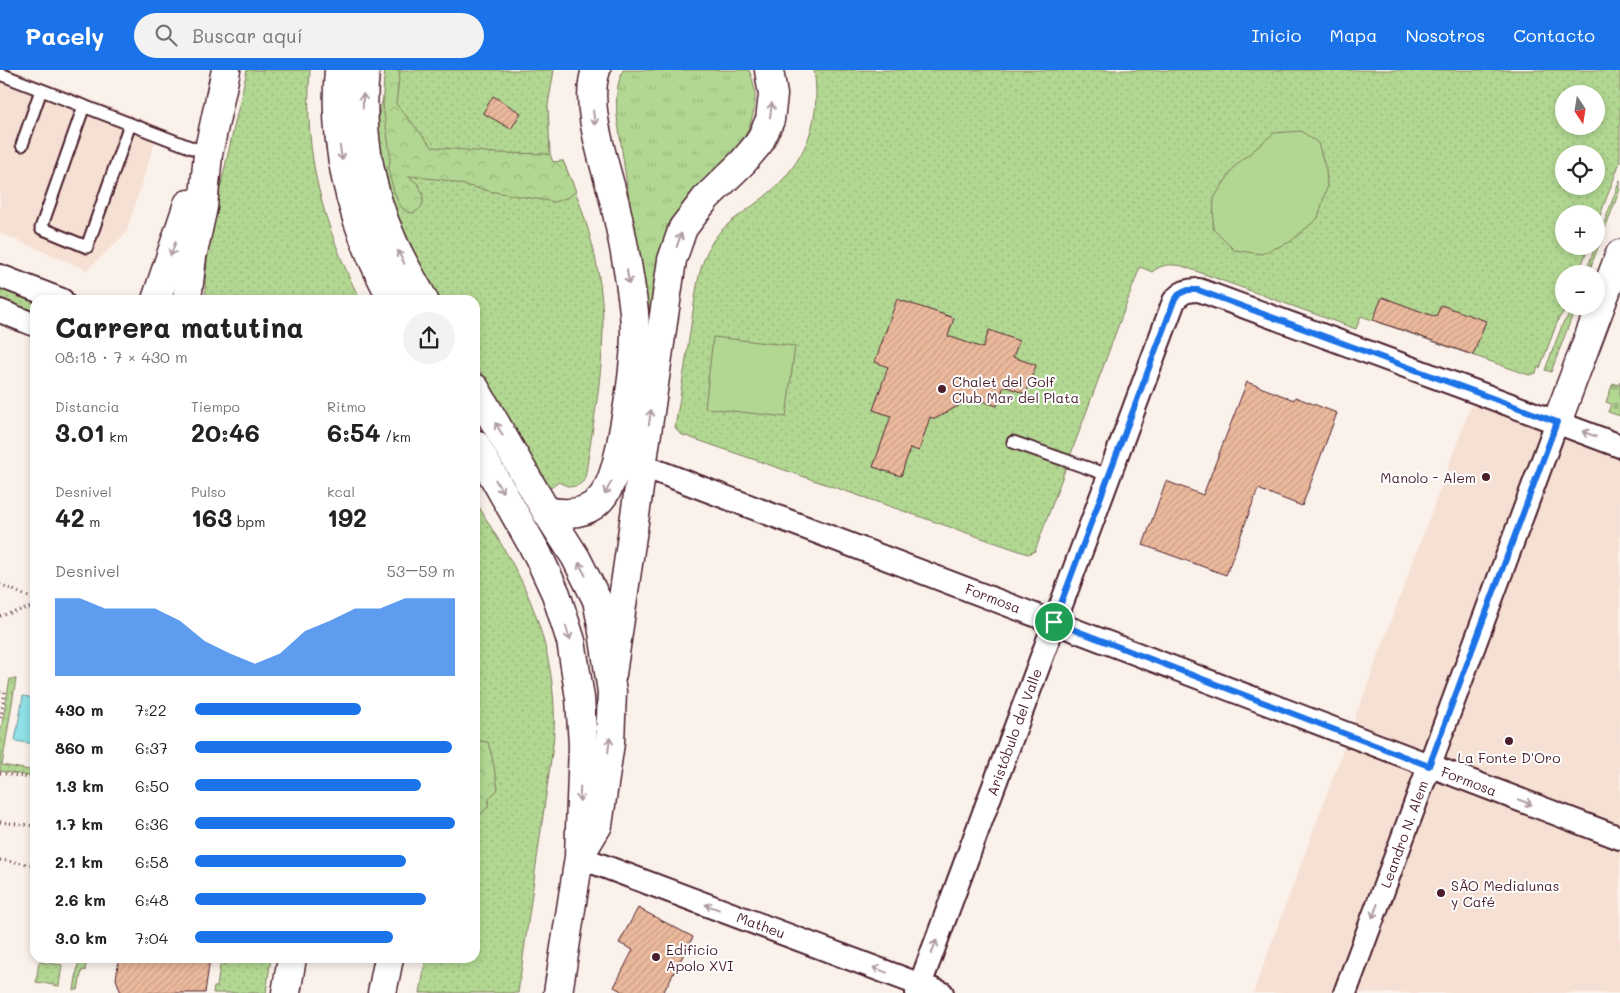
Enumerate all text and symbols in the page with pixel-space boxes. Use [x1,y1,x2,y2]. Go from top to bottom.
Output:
search box [134,13,484,58]
text: Pacely [25,20,104,51]
icon: search [152,21,180,49]
text: Buscar aquí [192,23,303,48]
text: Inicio [1251,23,1302,47]
text: Mapa [1330,23,1377,47]
text: Nosotros [1405,23,1485,47]
text: Contacto [1513,23,1595,47]
north arrow [1555,85,1605,135]
map controls [1555,85,1605,315]
one-way arrow [358,93,368,110]
one-way arrow [767,102,777,118]
one-way arrow [589,110,599,126]
one-way arrow [336,145,346,161]
button: locate [1555,145,1605,195]
button: + [1555,205,1605,255]
one-way arrow [675,232,685,248]
one-way arrow [168,241,177,257]
one-way arrow [396,250,405,265]
button: − [1555,265,1605,315]
one-way arrow [624,268,634,284]
text: Carrera matutina [55,309,304,345]
button: share [403,312,455,364]
text: 08:18 · 7 × 430 m [55,346,188,367]
place label: Chalet del Golf Club Mar del Plata [952,372,1079,407]
marker: Chalet del Golf Club Mar del Plata [936,383,948,395]
text: Distancia [55,397,120,416]
text: Tiempo [191,397,240,416]
text: Ritmo [327,397,366,416]
one-way arrow [645,409,655,425]
text: 3.01 [55,416,105,448]
text: 20:46 [191,416,260,448]
text: 6:54 [327,416,381,448]
one-way arrow [493,422,503,436]
text: km [105,427,128,446]
text: /km [381,427,411,446]
one-way arrow [1581,429,1597,438]
place label: Manolo - Alem [1380,468,1476,487]
marker: Manolo - Alem [1480,471,1492,483]
one-way arrow [495,479,505,493]
one-way arrow [603,480,612,495]
text: Desnivel [55,482,112,501]
text: Pulso [191,482,226,501]
text: kcal [327,482,355,501]
text: 42 [55,501,85,533]
text: 163 [191,501,232,533]
text: 192 [327,501,367,533]
text: m [85,512,100,531]
text: bpm [232,512,265,531]
text: Desnivel [55,560,120,581]
text: 53–59 m [387,560,455,581]
one-way arrow [577,561,587,576]
street label: Formosa [962,579,1024,617]
pin [1033,601,1075,643]
icon: arrive [1040,608,1068,636]
one-way arrow [564,624,574,640]
street label: Aristóbulo del Valle [982,666,1046,798]
text: 430 m [55,699,104,720]
text: 7:22 [135,699,167,720]
marker: La Fonte D'Oro [1503,735,1515,747]
text: 860 m [55,737,103,758]
text: 6:37 [135,737,168,758]
one-way arrow [604,737,614,753]
place label: La Fonte D'Oro [1458,748,1560,767]
street label: Formosa [1438,762,1500,800]
text: 1.3 km [55,775,104,796]
text: 6:50 [135,775,169,796]
street label: Leandro N. Alem [1376,778,1432,890]
one-way arrow [576,786,585,802]
one-way arrow [1516,798,1532,807]
text: 1.7 km [55,813,103,834]
text: 6:36 [135,813,169,834]
text: 2.1 km [55,851,103,872]
text: 6:58 [135,851,169,872]
place label: SÃO Medialunas y Café [1451,876,1560,911]
marker: SÃO Medialunas y Café [1435,887,1447,899]
text: 2.6 km [55,889,106,910]
text: 6:48 [135,889,169,910]
one-way arrow [705,902,720,911]
one-way arrow [1370,903,1379,918]
street label: Matheu [734,907,788,943]
text: 3.0 km [55,927,107,948]
text: 7:04 [135,927,168,948]
place label: Edificio Apolo XVI [666,940,733,975]
one-way arrow [930,940,939,955]
marker: Edificio Apolo XVI [650,951,662,963]
one-way arrow [873,965,889,974]

